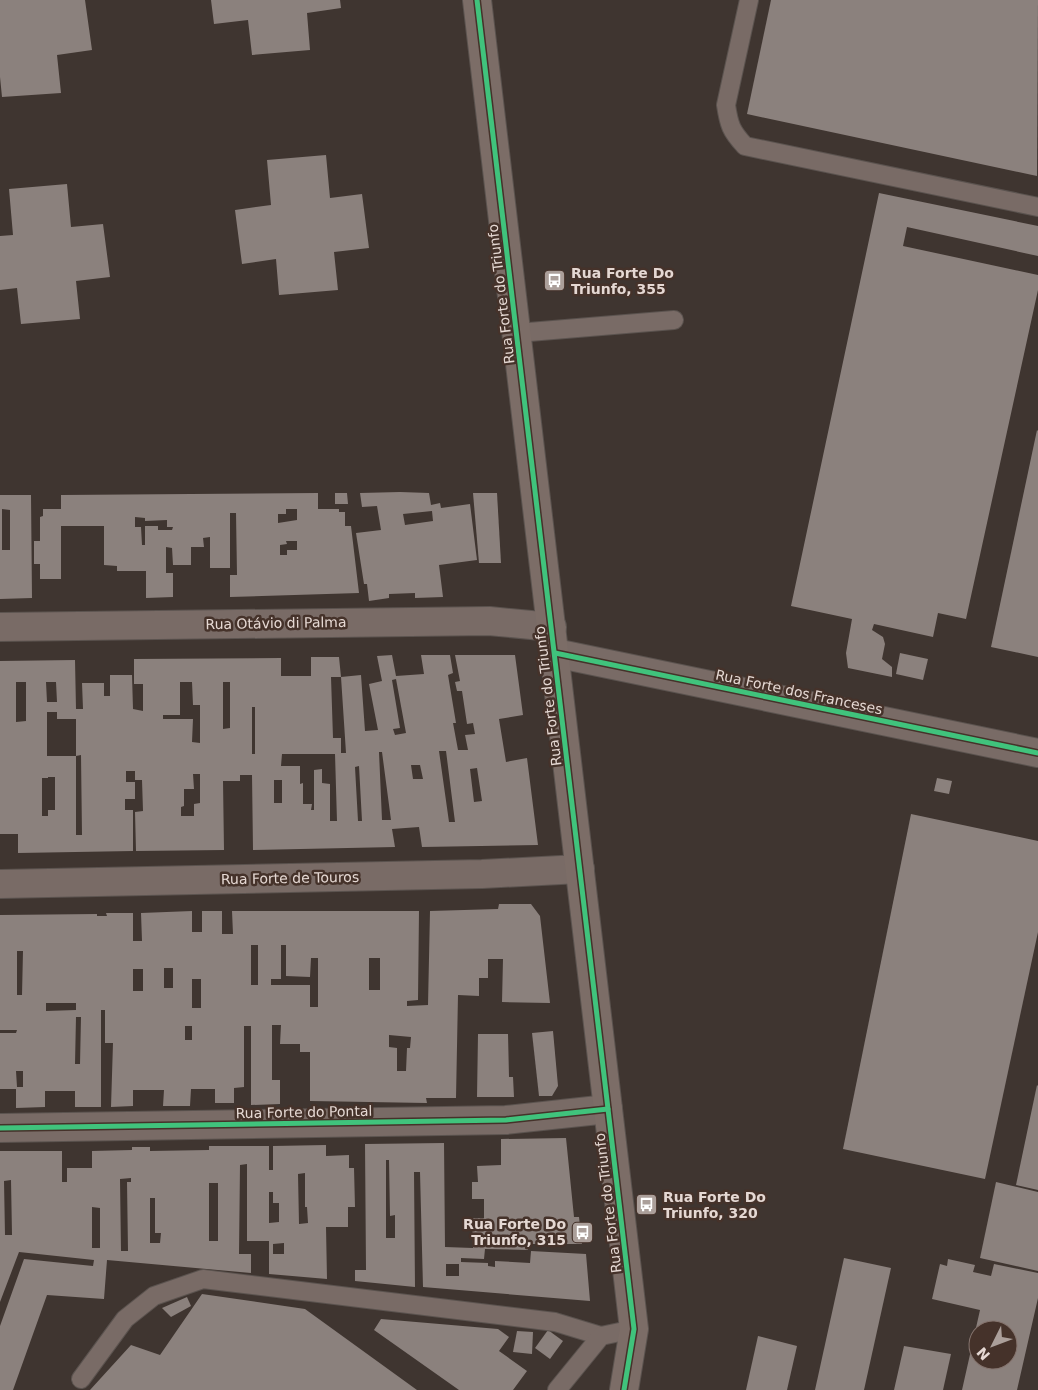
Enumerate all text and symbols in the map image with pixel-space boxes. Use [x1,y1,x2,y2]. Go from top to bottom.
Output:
street label: Rua Forte do Triunfo [484,223,518,365]
place label: Rua Forte Do Triunfo, 355 [571,265,674,297]
bus stop icon: Rua Forte Do Triunfo, 355 [543,269,567,293]
street label: Rua Otávio di Palma [205,614,347,632]
street label: Rua Forte do Triunfo [531,625,565,767]
street label: Rua Forte dos Franceses [714,666,884,718]
street label: Rua Forte de Touros [221,869,359,887]
street label: Rua Forte do Pontal [236,1103,372,1121]
street label: Rua Forte do Triunfo [591,1132,625,1274]
place label: Rua Forte Do Triunfo, 320 [663,1189,766,1221]
bus stop icon: Rua Forte Do Triunfo, 320 [635,1193,659,1217]
place label: Rua Forte Do Triunfo, 315 [463,1216,566,1248]
bus stop icon: Rua Forte Do Triunfo, 315 [570,1220,594,1244]
north arrow [968,1320,1018,1370]
text: N [973,1344,993,1363]

